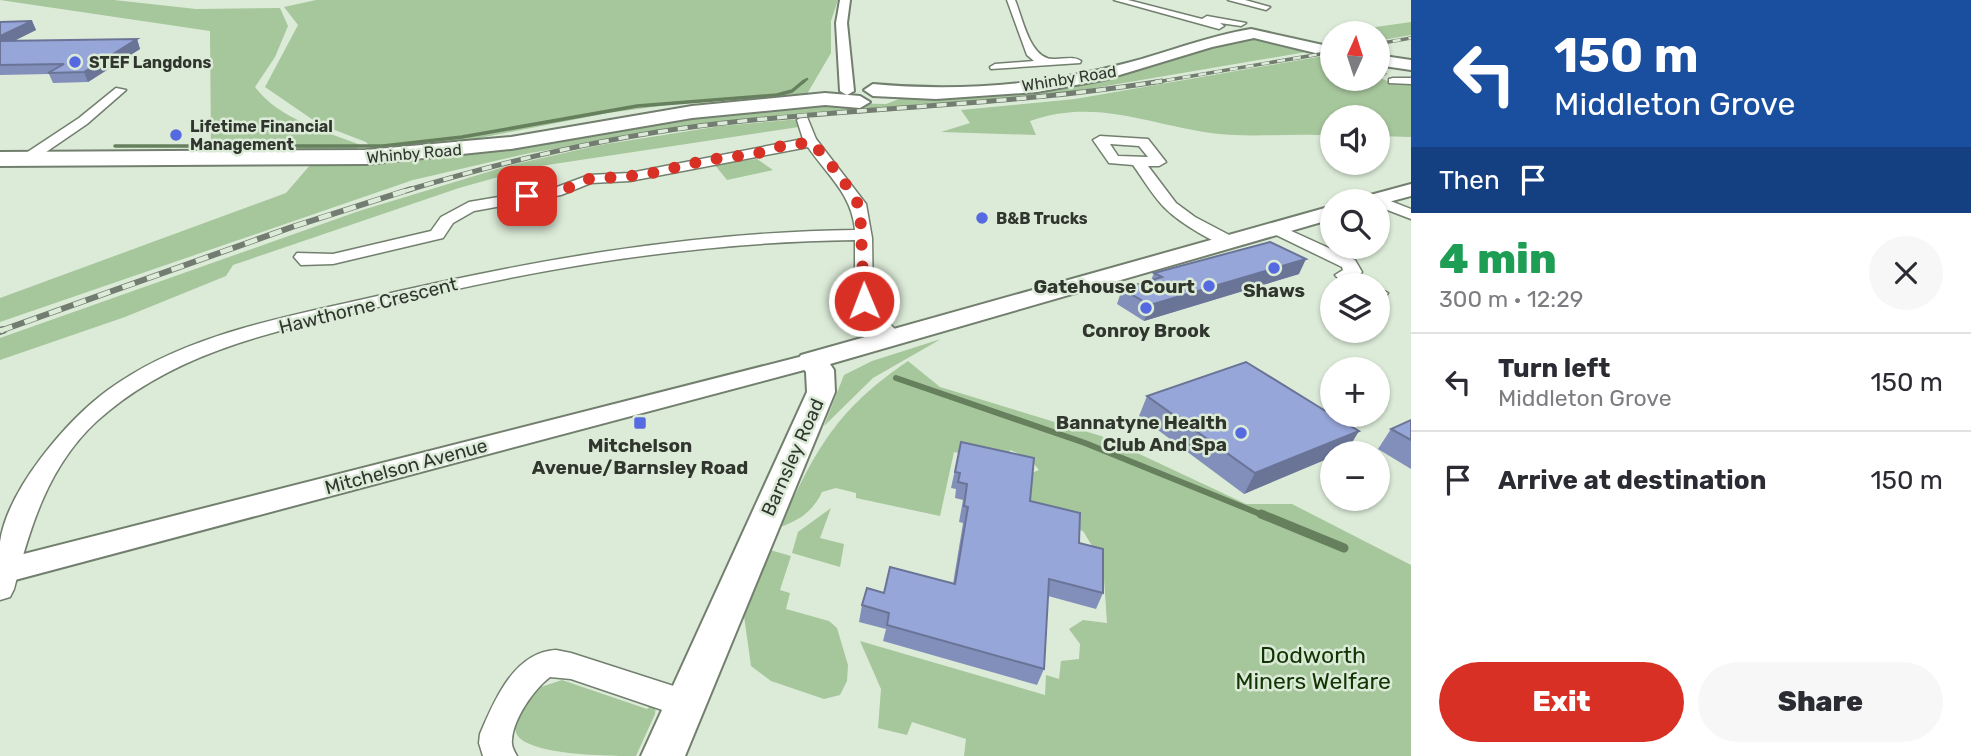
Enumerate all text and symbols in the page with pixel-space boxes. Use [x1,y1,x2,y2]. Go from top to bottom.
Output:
north arrow [1320,21,1390,91]
map controls [1320,21,1390,511]
text: 150 m [1554,26,1699,84]
icon: left [1439,28,1530,119]
place label: STEF Langdons [89,53,211,72]
marker: STEF Langdons [67,54,83,70]
street label: Whinby Road [1020,62,1118,95]
text: Middleton Grove [1554,85,1795,123]
button: sound [1320,105,1390,175]
place label: Lifetime Financial Management [190,117,333,154]
marker: Lifetime Financial Management [168,127,184,143]
street label: Whinby Road [366,140,462,167]
icon: arrive [1514,161,1552,199]
text: Then [1439,165,1500,196]
pin [497,166,557,226]
icon: arrive [508,177,546,215]
button: search [1320,189,1390,259]
place label: B&B Trucks [996,209,1088,228]
marker: B&B Trucks [974,210,990,226]
text: 4 min [1439,234,1557,284]
button: close [1869,236,1943,310]
marker: Shaws [1266,260,1282,276]
position arrow [827,264,901,338]
street label: Hawthorne Crescent [276,272,460,339]
button: layers [1320,273,1390,343]
place label: Gatehouse Court [1033,275,1195,298]
marker: Gatehouse Court [1201,278,1217,294]
place label: Shaws [1243,279,1305,302]
text: 300 m · 12:29 [1439,285,1583,313]
marker: Conroy Brook [1138,300,1154,316]
place label: Conroy Brook [1082,319,1210,342]
text: Turn left [1498,353,1610,384]
button: + [1320,357,1390,427]
icon: left [1439,363,1477,401]
text: 150 m [1870,367,1943,398]
text: Middleton Grove [1498,384,1672,412]
street label: Barnsley Road [756,395,829,520]
place label: Bannatyne Health Club And Spa [1056,411,1227,456]
marker: Mitchelson Avenue/Barnsley Road [632,415,648,431]
marker: Bannatyne Health Club And Spa [1233,425,1249,441]
street label: Mitchelson Avenue [322,434,490,499]
place label: Mitchelson Avenue/Barnsley Road [532,434,748,479]
button: − [1320,441,1390,511]
icon: arrive [1439,461,1477,499]
text: Arrive at destination [1498,465,1766,496]
text: 150 m [1870,465,1943,496]
park label: Dodworth Miners Welfare [1235,641,1391,695]
button: Exit [1439,662,1684,742]
button: Share [1698,662,1943,742]

